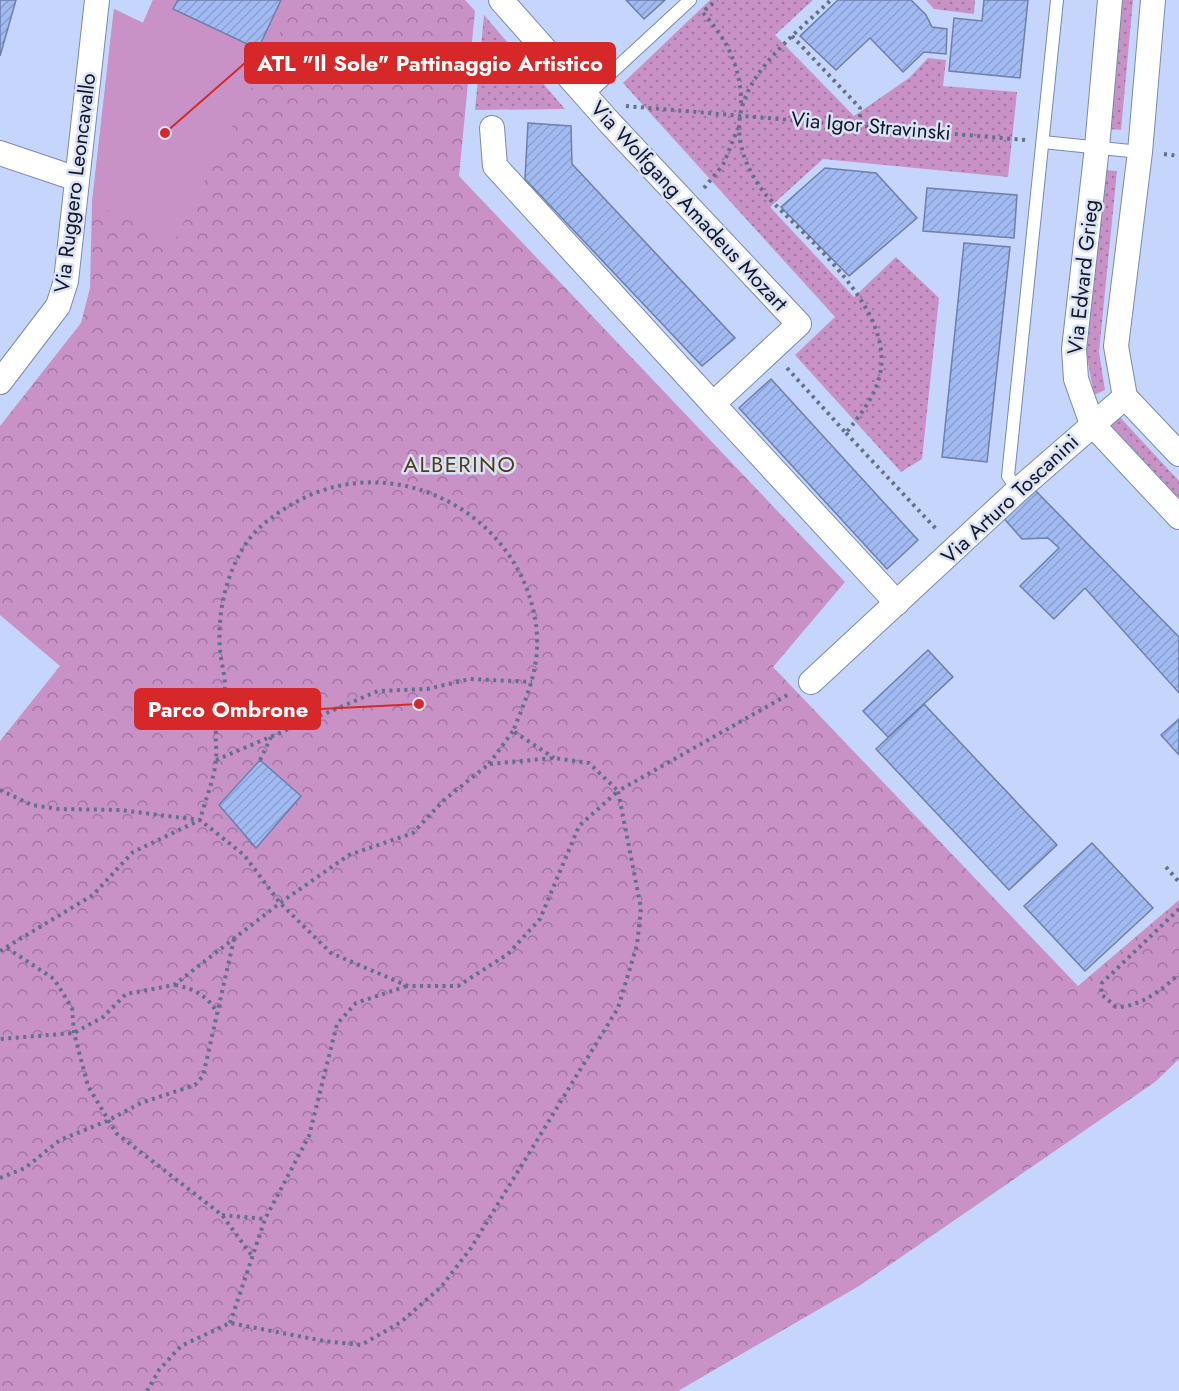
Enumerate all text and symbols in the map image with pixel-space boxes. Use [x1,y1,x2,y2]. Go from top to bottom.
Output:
callout: ATL "Il Sole" Pattinaggio Artistico [245,43,615,83]
text: ATL "Il Sole" Pattinaggio Artistico [256,47,603,79]
street label: Via Ruggero Leoncavallo [47,71,103,295]
street label: Via Wolfgang Amadeus Mozart [583,94,795,318]
street label: Via Igor Stravinski [790,104,952,148]
street label: Via Edvard Grieg [1060,198,1106,356]
street label: Via Arturo Toscanini [935,427,1085,571]
district label: ALBERINO [404,448,516,480]
callout: Parco Ombrone [135,689,320,729]
text: Parco Ombrone [148,693,308,725]

